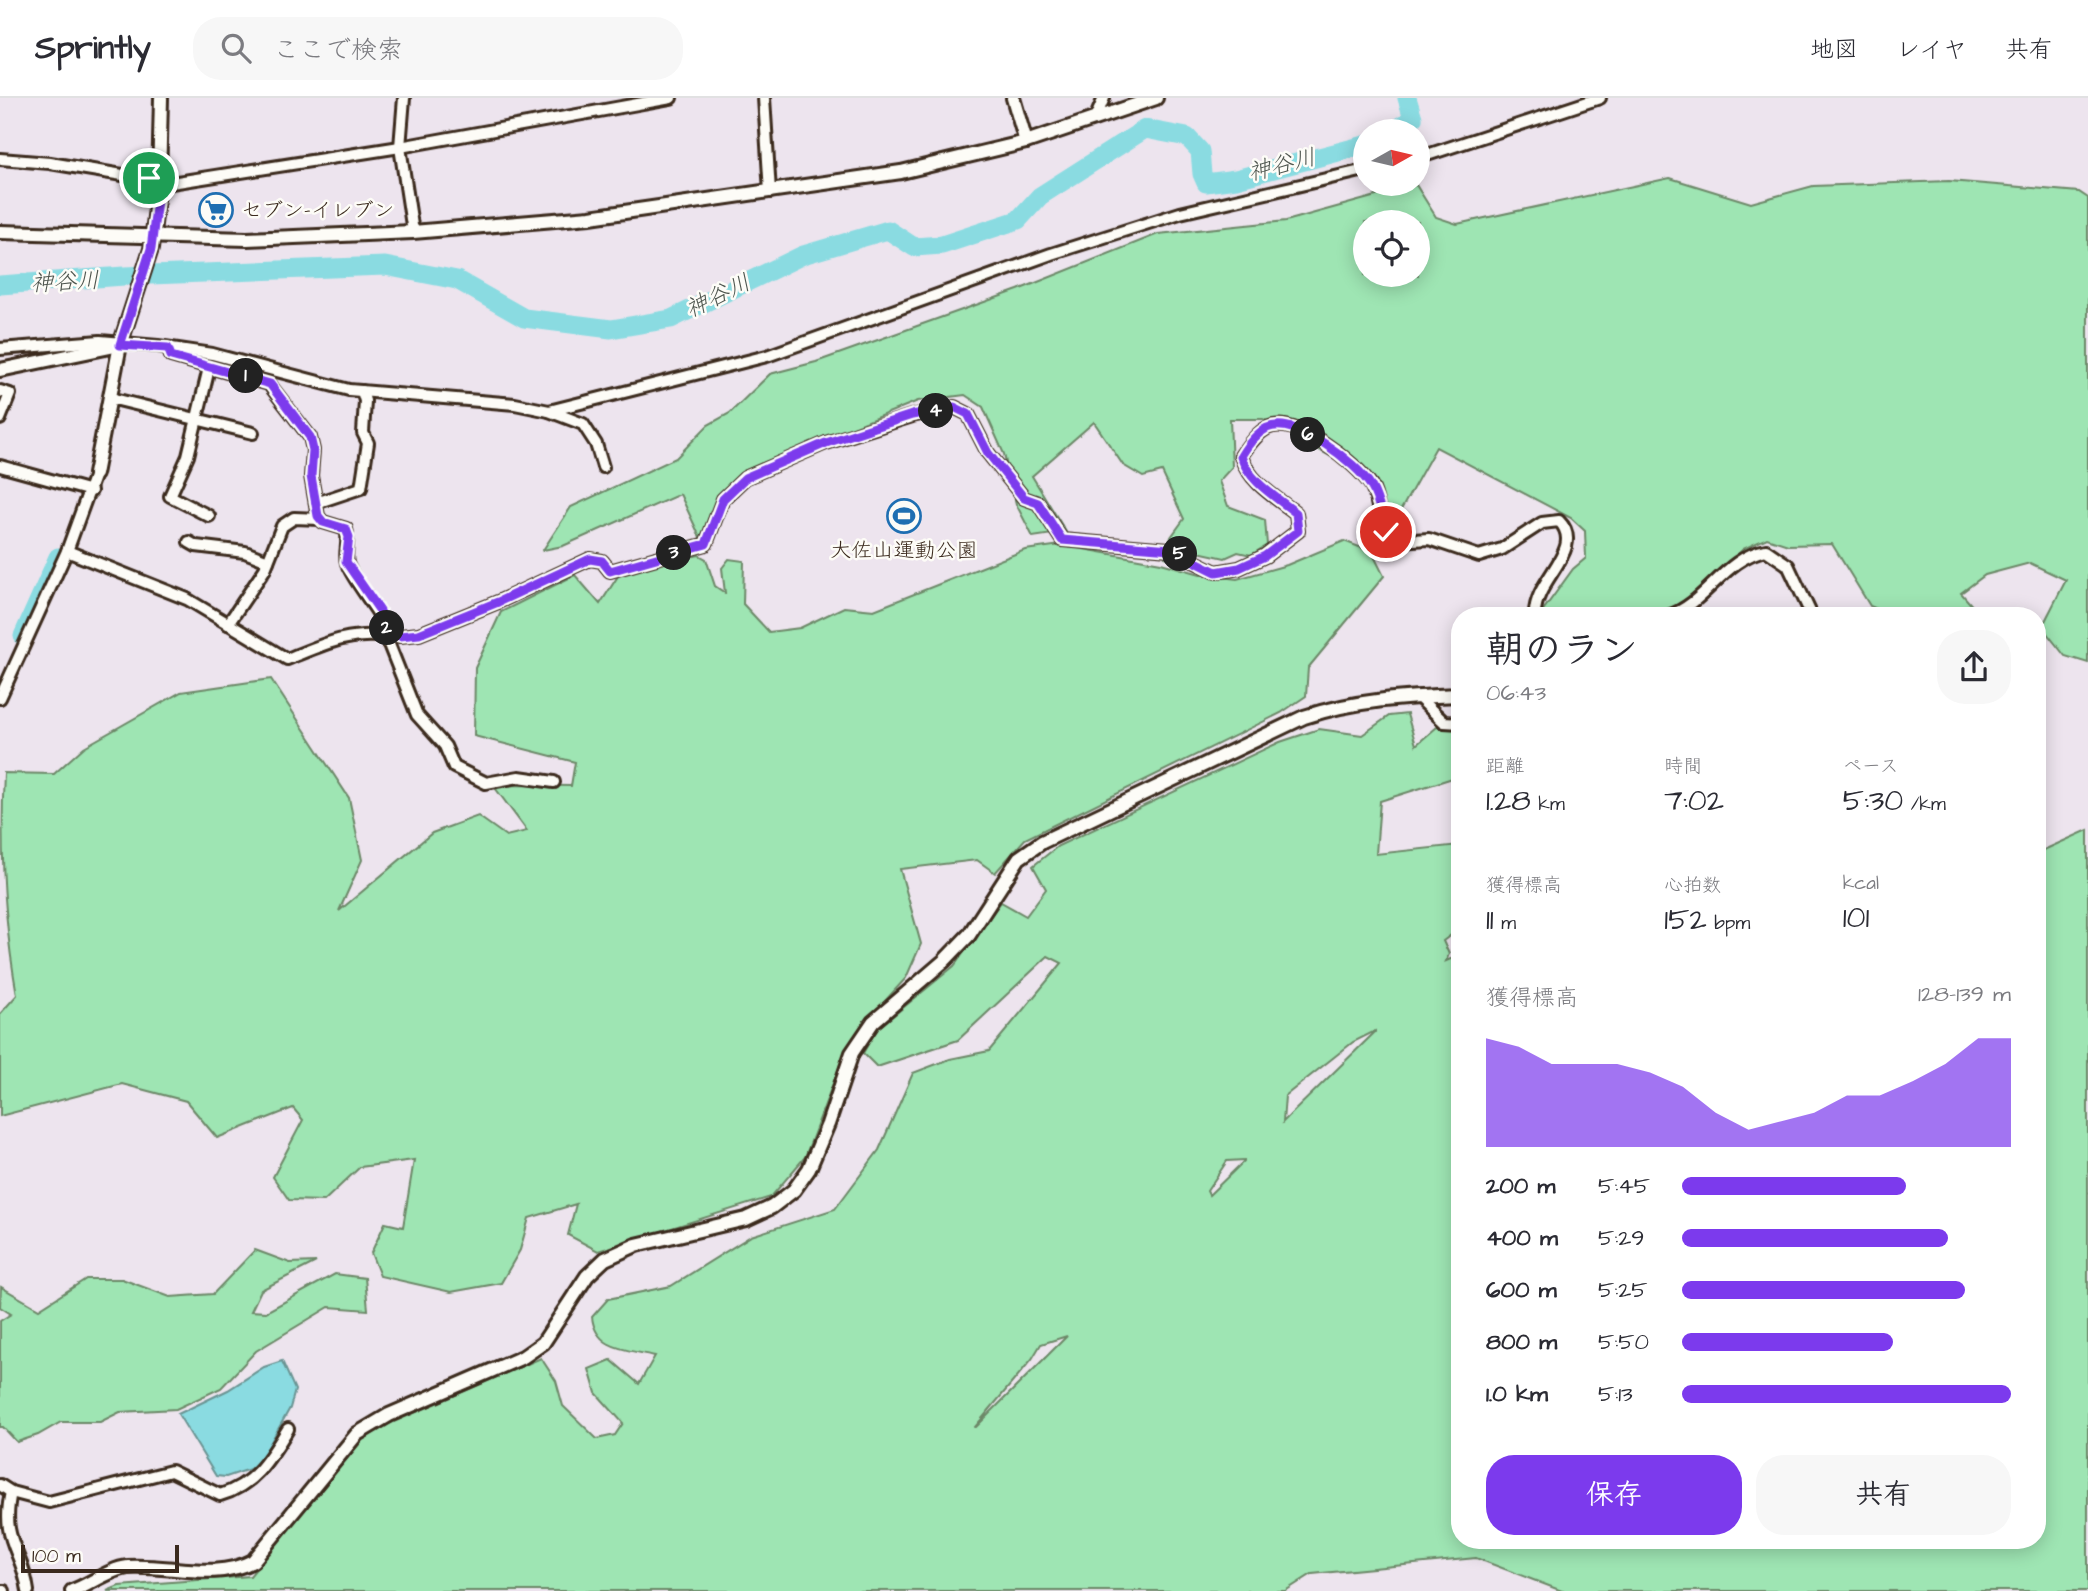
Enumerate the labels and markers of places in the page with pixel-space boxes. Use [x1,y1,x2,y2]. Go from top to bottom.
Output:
pin [119,148,179,208]
supermarket icon: セブン-イレブン [197,191,235,229]
place label: セブン-イレブン [241,196,395,225]
pin: 1 [229,358,264,394]
pin: 4 [918,394,954,428]
pin: 6 [1290,418,1326,452]
sports icon: 大佐山運動公園 [885,497,923,535]
pin [1356,502,1416,562]
pin: 3 [656,536,692,570]
place label: 大佐山運動公園 [831,536,978,565]
pin: 5 [1162,536,1198,572]
pin: 2 [370,610,404,646]

